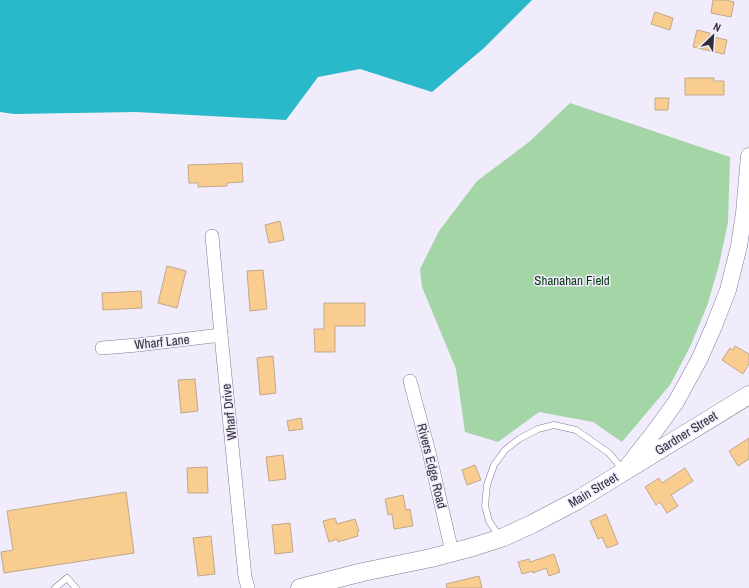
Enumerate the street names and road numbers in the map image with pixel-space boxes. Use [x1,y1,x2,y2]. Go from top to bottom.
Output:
street label: Wharf Lane [134,331,190,353]
street label: Wharf Drive [218,383,240,441]
street label: Gardner Street [652,407,720,459]
street label: Rivers Edge Road [413,422,451,510]
street label: Main Street [565,469,621,511]

